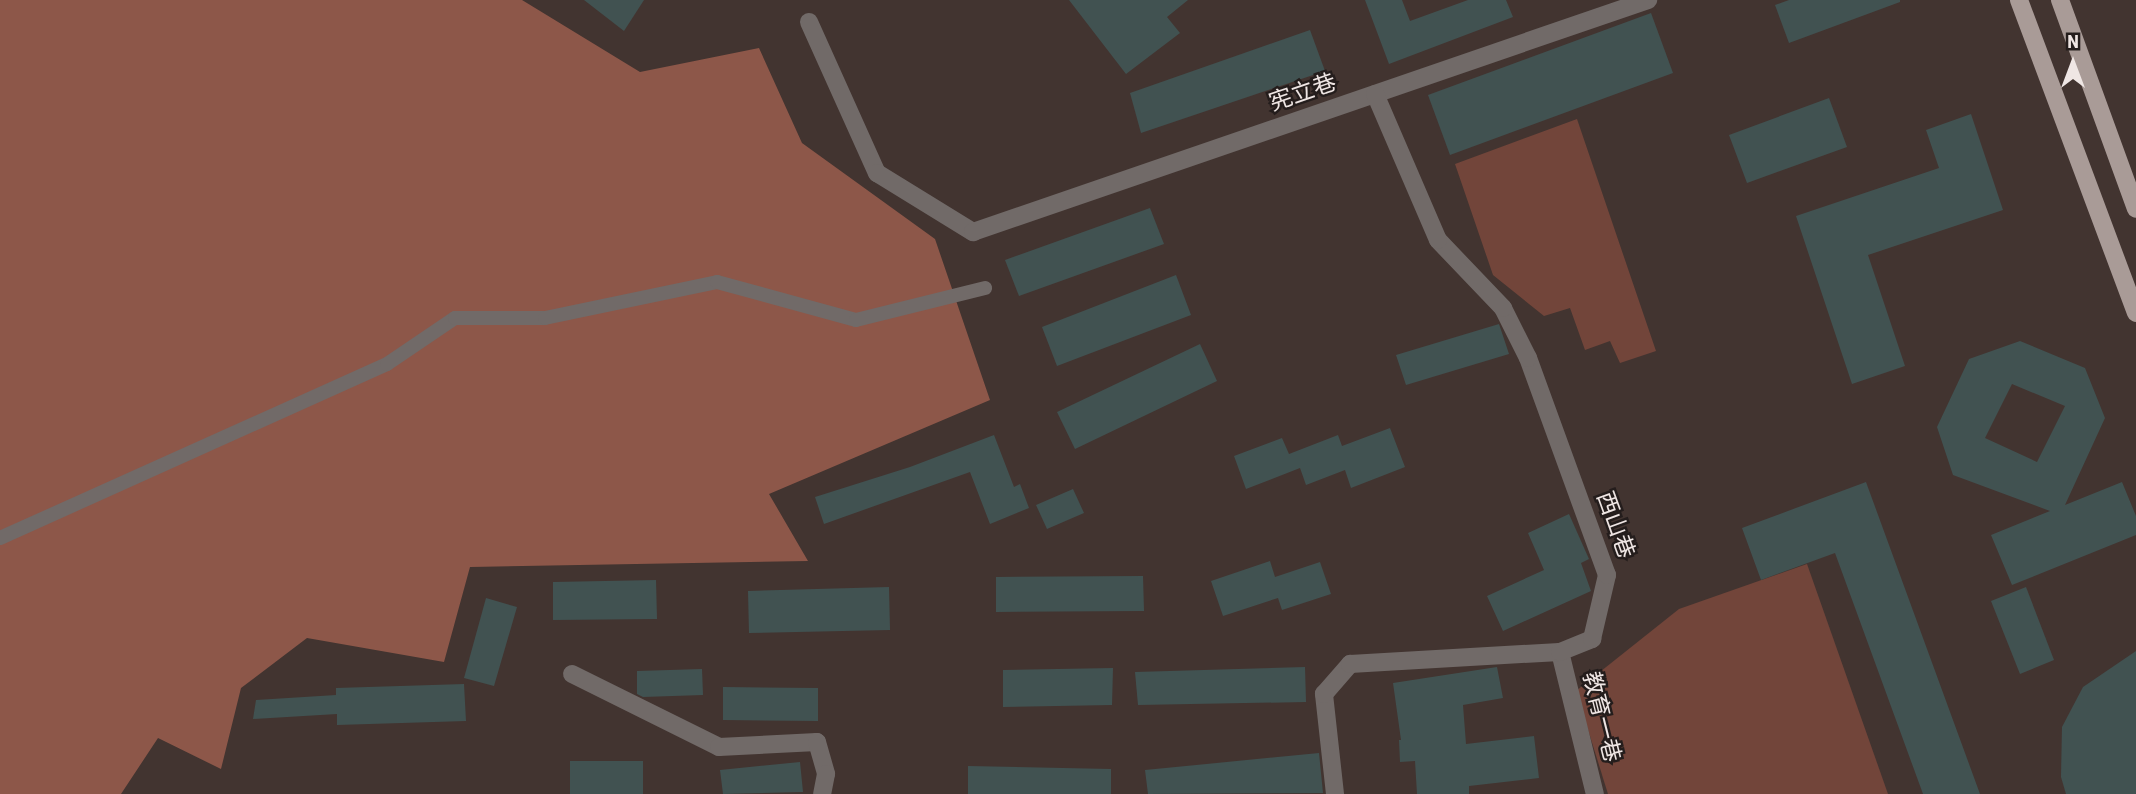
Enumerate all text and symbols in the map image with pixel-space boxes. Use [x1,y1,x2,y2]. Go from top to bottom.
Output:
north arrow [2038,28,2108,98]
text: N [2067,30,2079,53]
street label: 宪立巷 [1266,69,1340,117]
street label: 西山巷 [1590,488,1640,562]
street label: 教育一巷 [1576,669,1626,765]

